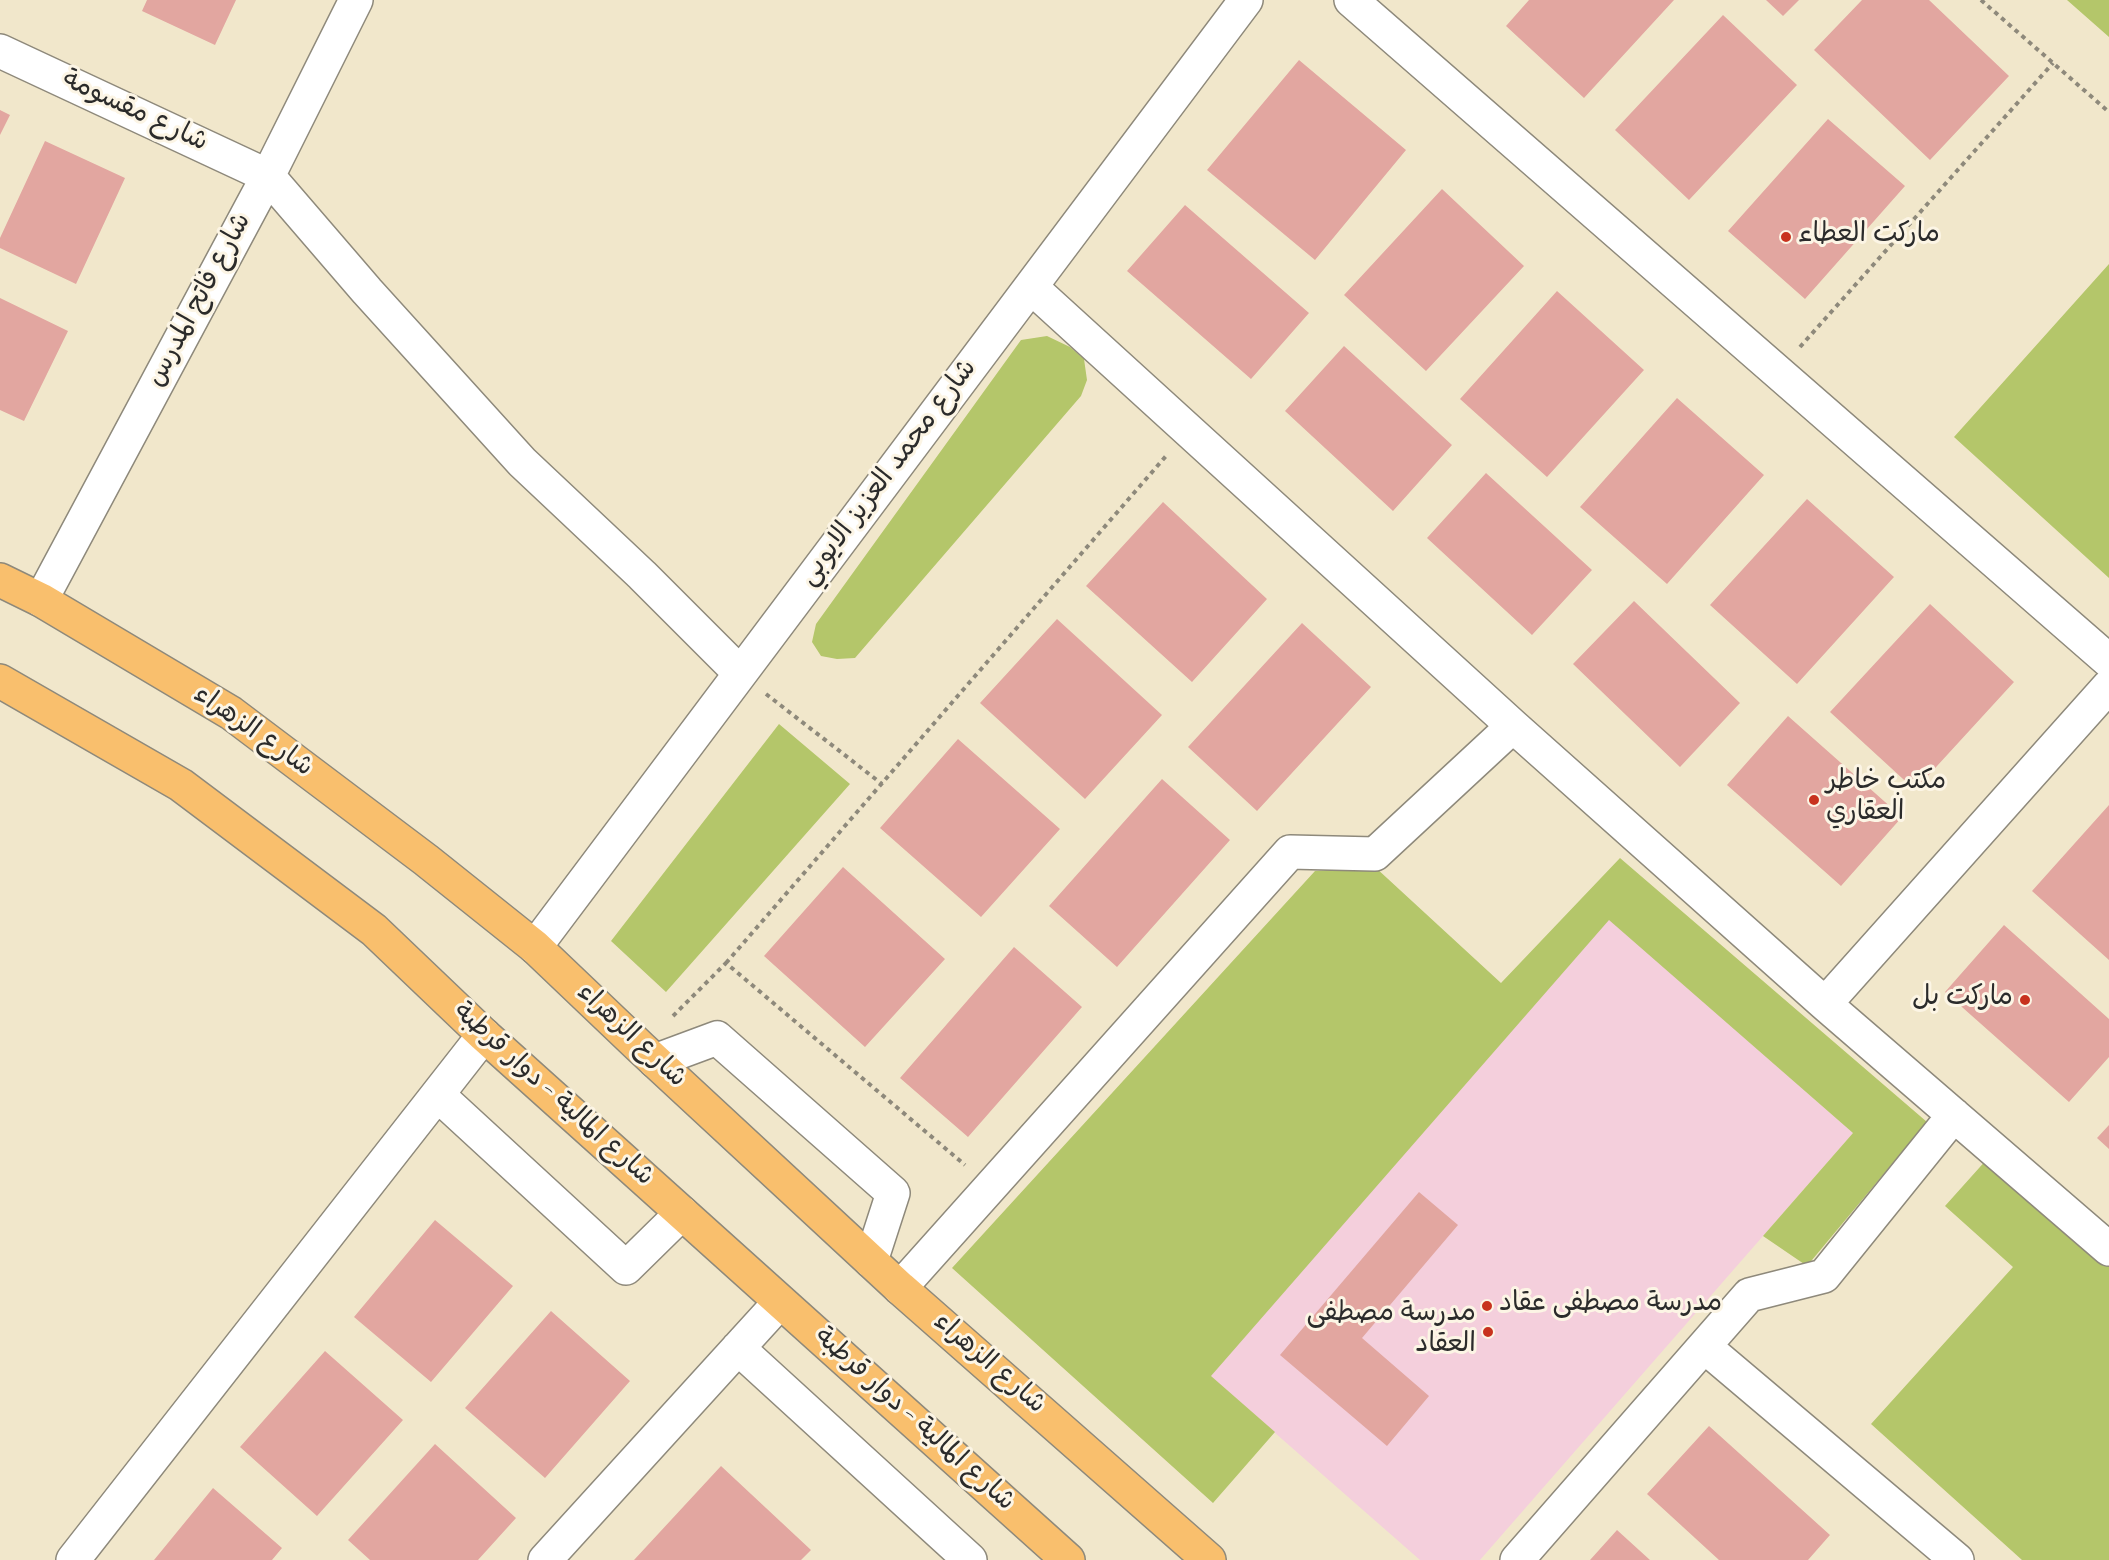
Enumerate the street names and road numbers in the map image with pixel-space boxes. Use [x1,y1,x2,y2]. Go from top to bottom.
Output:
street label: شارع مقسومة [56,65,212,161]
street label: شارع فاتح المدرس [142,209,260,393]
street label: شارع محمد العزيز الايوبي [794,354,986,594]
street label: شارع الزهراء [186,680,318,786]
street label: شارع الزهراء [568,978,692,1096]
street label: شارع المالية - دوار قرطبة [445,997,659,1195]
street label: شارع الزهراء [925,1307,1051,1423]
street label: شارع المالية - دوار قرطبة [806,1322,1020,1520]

